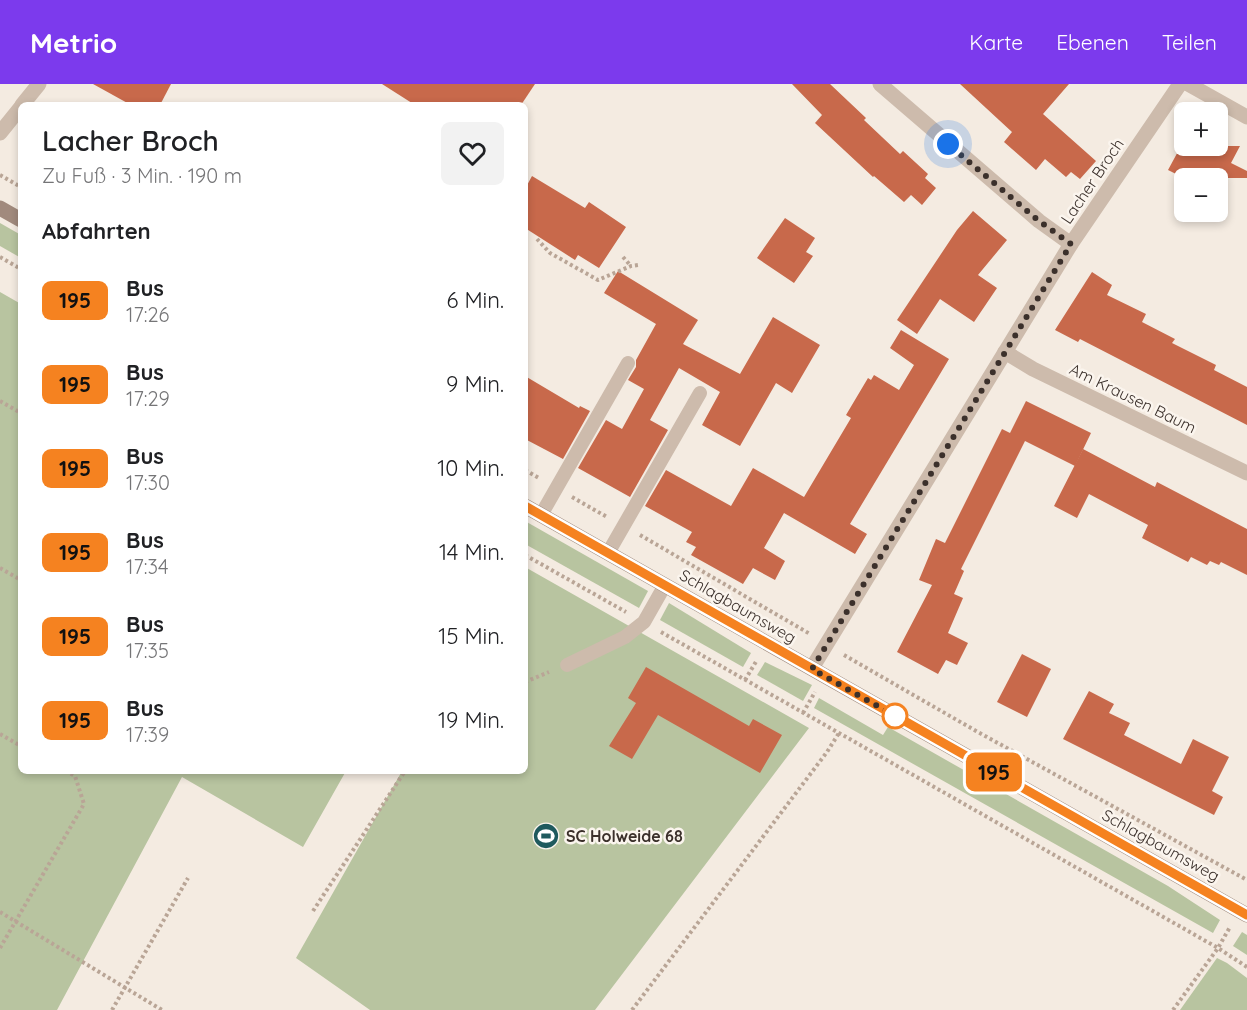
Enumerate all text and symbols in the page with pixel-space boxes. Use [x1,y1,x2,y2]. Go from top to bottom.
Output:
text: Metrio [30,25,117,60]
text: Karte [969,29,1023,55]
text: Ebenen [1056,29,1129,55]
text: Teilen [1162,29,1217,55]
map controls [1174,102,1228,222]
button: + [1174,102,1228,156]
button: heart [441,122,504,185]
text: Lacher Broch [42,123,219,158]
your location [933,129,963,159]
street label: Lacher Broch [1056,135,1128,227]
text: Zu Fuß · 3 Min. · 190 m [42,163,242,188]
button: − [1174,168,1228,222]
text: Abfahrten [42,217,151,245]
text: Bus [126,274,164,302]
text: 6 Min. [447,286,504,314]
text: 195 [59,287,91,313]
text: 17:26 [126,302,169,327]
text: Bus [126,358,164,386]
street label: Am Krausen Baum [1066,359,1200,437]
text: 9 Min. [446,370,504,398]
text: 195 [59,371,91,397]
text: 17:29 [126,386,170,411]
text: Bus [126,442,164,470]
text: 10 Min. [437,454,504,482]
text: 195 [59,455,91,481]
text: 17:30 [126,470,170,495]
text: Bus [126,526,164,554]
text: 14 Min. [439,538,504,566]
text: 195 [59,539,91,565]
text: 17:34 [126,554,168,579]
street label: Schlagbaumsweg [676,565,800,647]
text: Bus [126,610,164,638]
text: 15 Min. [438,622,504,650]
text: 195 [59,623,91,649]
text: 17:35 [126,638,169,663]
text: Bus [126,694,164,722]
unlabelled marker [882,703,908,729]
text: 19 Min. [438,706,504,734]
text: 195 [59,707,91,733]
text: 17:39 [126,722,169,747]
line badge: 195 [960,752,1028,792]
text: 195 [978,759,1010,785]
street label: Schlagbaumsweg [1099,804,1223,886]
sports icon: SC Holweide 68 [531,821,561,851]
place label: SC Holweide 68 [566,826,683,846]

